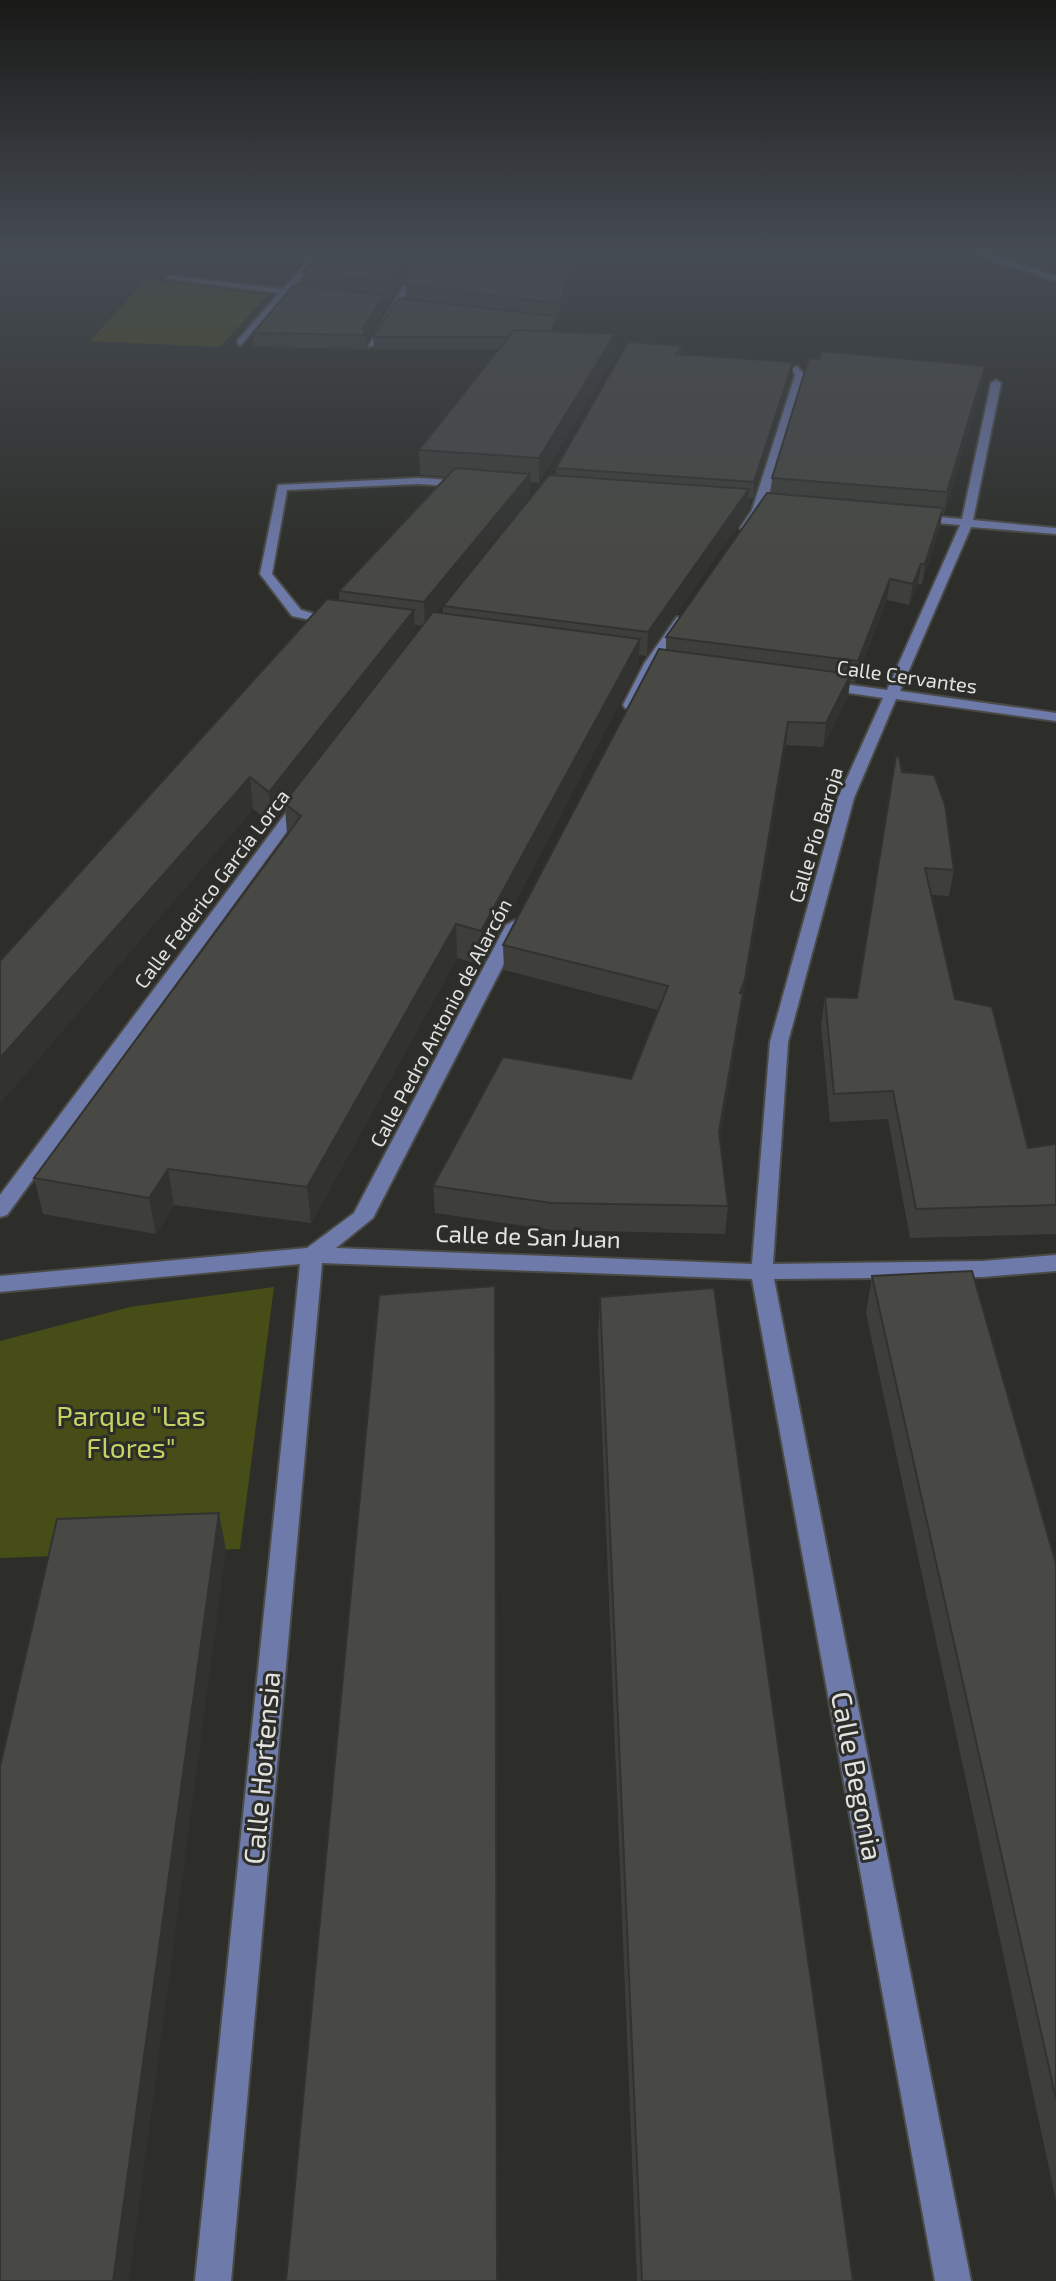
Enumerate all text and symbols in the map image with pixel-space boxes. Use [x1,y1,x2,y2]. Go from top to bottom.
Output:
street label: Calle Cervantes [836,654,979,698]
street label: Calle Pío Baroja [783,764,847,905]
street label: Calle Federico García Lorca [129,784,294,993]
street label: Calle Pedro Antonio de Alarcón [364,894,516,1151]
street label: Calle de San Juan [435,1218,621,1253]
park label: Parque "Las Flores" [56,1398,206,1464]
street label: Calle Hortensia [236,1670,286,1866]
street label: Calle Begonia [825,1688,891,1863]

